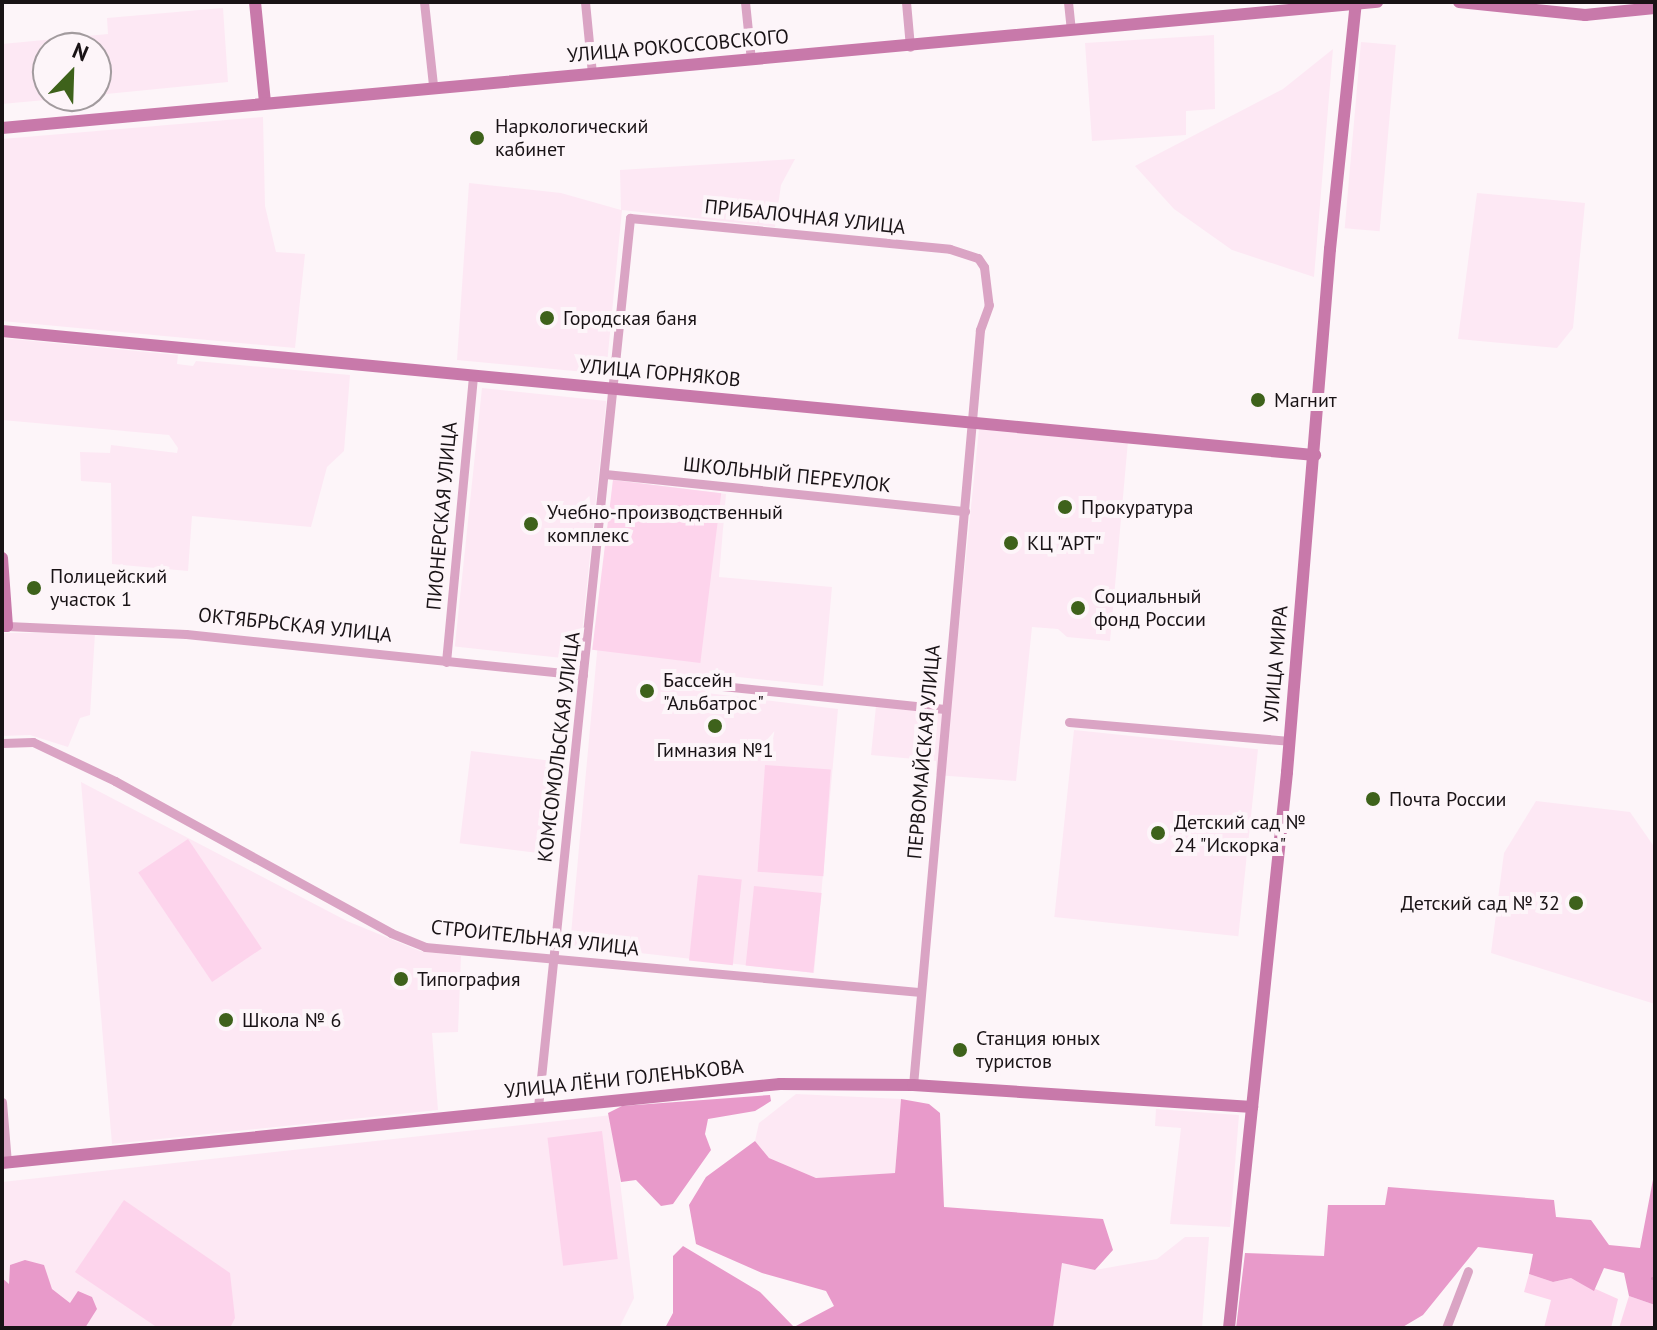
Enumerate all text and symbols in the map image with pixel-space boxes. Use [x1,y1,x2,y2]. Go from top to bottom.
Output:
street label: УЛИЦА РОКОССОВСКОГО [566,24,790,68]
north arrow [32,32,112,112]
text: N [68,36,93,67]
place label: Наркологический кабинет [495,114,648,161]
marker: Наркологический кабинет [466,127,488,149]
street label: ПРИБАЛОЧНАЯ УЛИЦА [703,194,907,240]
place label: Городская баня [563,306,697,330]
marker: Городская баня [538,309,556,327]
street label: УЛИЦА ГОРНЯКОВ [578,354,742,392]
place label: Магнит [1274,388,1337,412]
marker: Магнит [1249,391,1267,409]
street label: ПИОНЕРСКАЯ УЛИЦА [422,421,462,611]
street label: ШКОЛЬНЫЙ ПЕРЕУЛОК [682,452,892,498]
place label: Прокуратура [1081,495,1193,519]
marker: Прокуратура [1056,498,1074,516]
place label: Учебно-производственный комплекс [547,500,783,547]
marker: Учебно-производственный комплекс [522,515,540,533]
place label: КЦ "АРТ" [1027,531,1103,555]
marker: КЦ "АРТ" [1002,534,1020,552]
place label: Полицейский участок 1 [50,564,167,611]
marker: Полицейский участок 1 [25,579,43,597]
place label: Социальный фонд России [1094,584,1206,631]
marker: Социальный фонд России [1069,599,1087,617]
street label: ОКТЯБРЬСКАЯ УЛИЦА [197,603,393,647]
street label: УЛИЦА МИРА [1259,604,1293,724]
street label: КОМСОМОЛЬСКАЯ УЛИЦА [533,630,585,864]
street label: ПЕРВОМАЙСКАЯ УЛИЦА [903,644,945,860]
place label: Бассейн "Альбатрос" [663,668,764,715]
marker: Бассейн "Альбатрос" [638,682,656,700]
marker: Гимназия №1 [706,717,724,735]
place label: Гимназия №1 [656,738,774,762]
place label: Почта России [1389,787,1507,811]
marker: Почта России [1364,790,1382,808]
place label: Детский сад № 24 "Искорка" [1174,810,1306,857]
marker: Детский сад № 24 "Искорка" [1149,824,1167,842]
place label: Детский сад № 32 [1401,891,1560,915]
marker: Детский сад № 32 [1567,894,1585,912]
street label: СТРОИТЕЛЬНАЯ УЛИЦА [429,915,641,961]
place label: Типография [417,967,520,991]
marker: Типография [392,970,410,988]
place label: Школа № 6 [242,1008,341,1032]
marker: Школа № 6 [217,1011,235,1029]
place label: Станция юных туристов [976,1026,1100,1073]
marker: Станция юных туристов [951,1041,969,1059]
street label: УЛИЦА ЛЁНИ ГОЛЕНЬКОВА [503,1054,745,1104]

